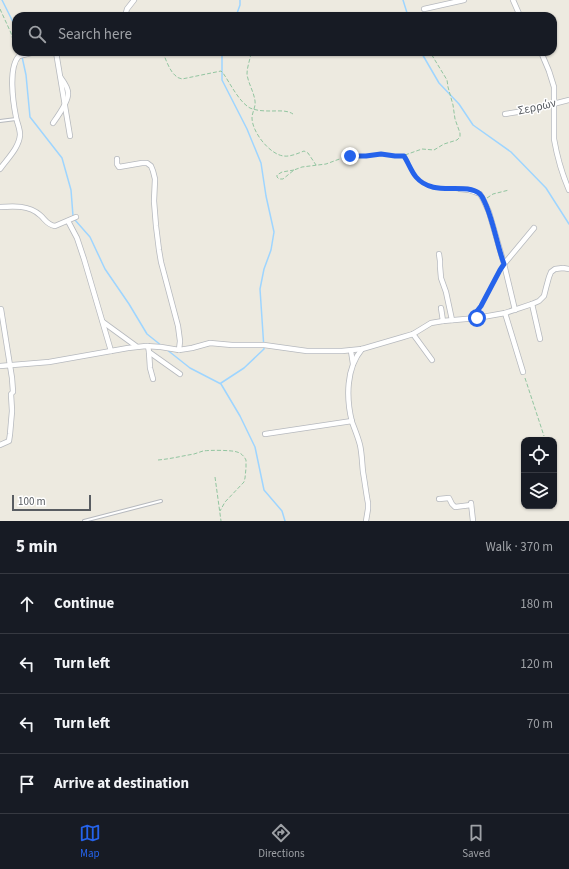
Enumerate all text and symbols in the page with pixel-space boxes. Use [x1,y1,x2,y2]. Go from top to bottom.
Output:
search box [12,12,557,56]
icon: search [26,23,48,45]
text: Search here [58,24,132,45]
street label: Σερρών [516,95,558,119]
route end [341,147,359,165]
route start [468,309,486,327]
map controls [521,437,557,509]
button: locate [521,437,557,473]
button: layers [521,473,557,509]
scale bar [12,493,91,512]
text: 100 m [18,494,46,509]
text: 5 min [16,535,57,559]
text: Walk · 370 m [485,538,553,556]
icon: ahead [16,593,38,615]
text: Continue [54,593,114,614]
text: 180 m [520,595,553,613]
icon: left [16,653,38,675]
text: Turn left [54,653,110,674]
text: 120 m [520,655,553,673]
icon: left [16,713,38,735]
text: Turn left [54,713,110,734]
text: 70 m [527,715,553,733]
icon: arrive [16,773,38,795]
text: Arrive at destination [54,773,189,794]
tab: Map [79,822,101,861]
tab: Directions [258,822,305,861]
tab: Saved [462,822,490,861]

